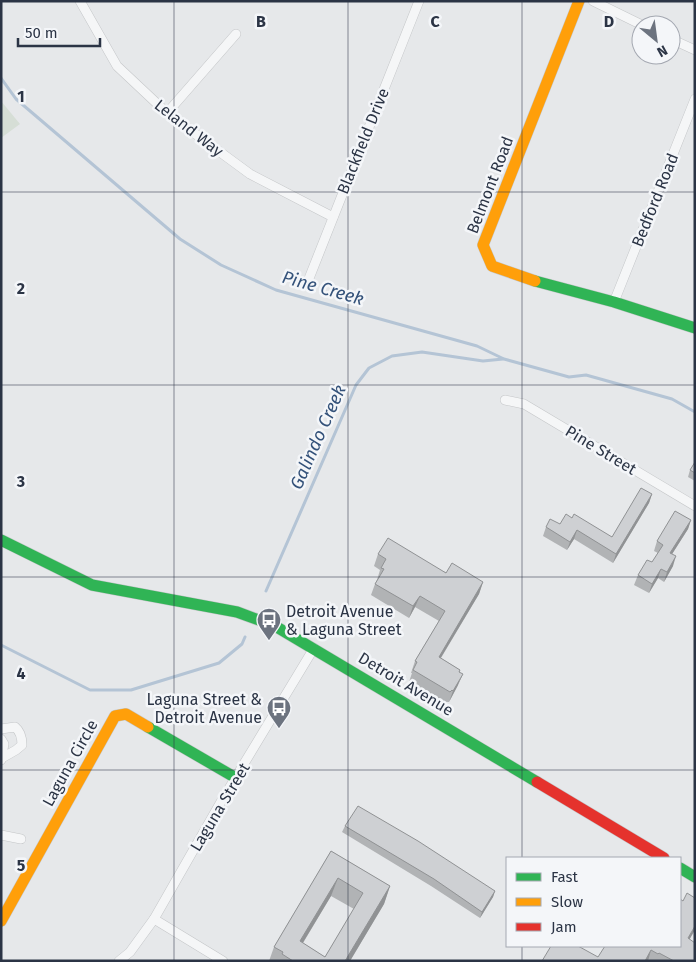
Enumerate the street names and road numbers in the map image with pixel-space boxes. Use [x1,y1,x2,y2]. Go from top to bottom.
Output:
street label: Blackfield Drive [333,85,393,197]
street label: Leland Way [151,95,227,161]
street label: Belmont Road [463,134,517,236]
street label: Bedford Road [628,151,682,249]
street label: Pine Street [562,421,640,479]
street label: Detroit Avenue [355,648,457,720]
street label: Laguna Circle [38,716,102,810]
street label: Laguna Street [186,759,254,855]

